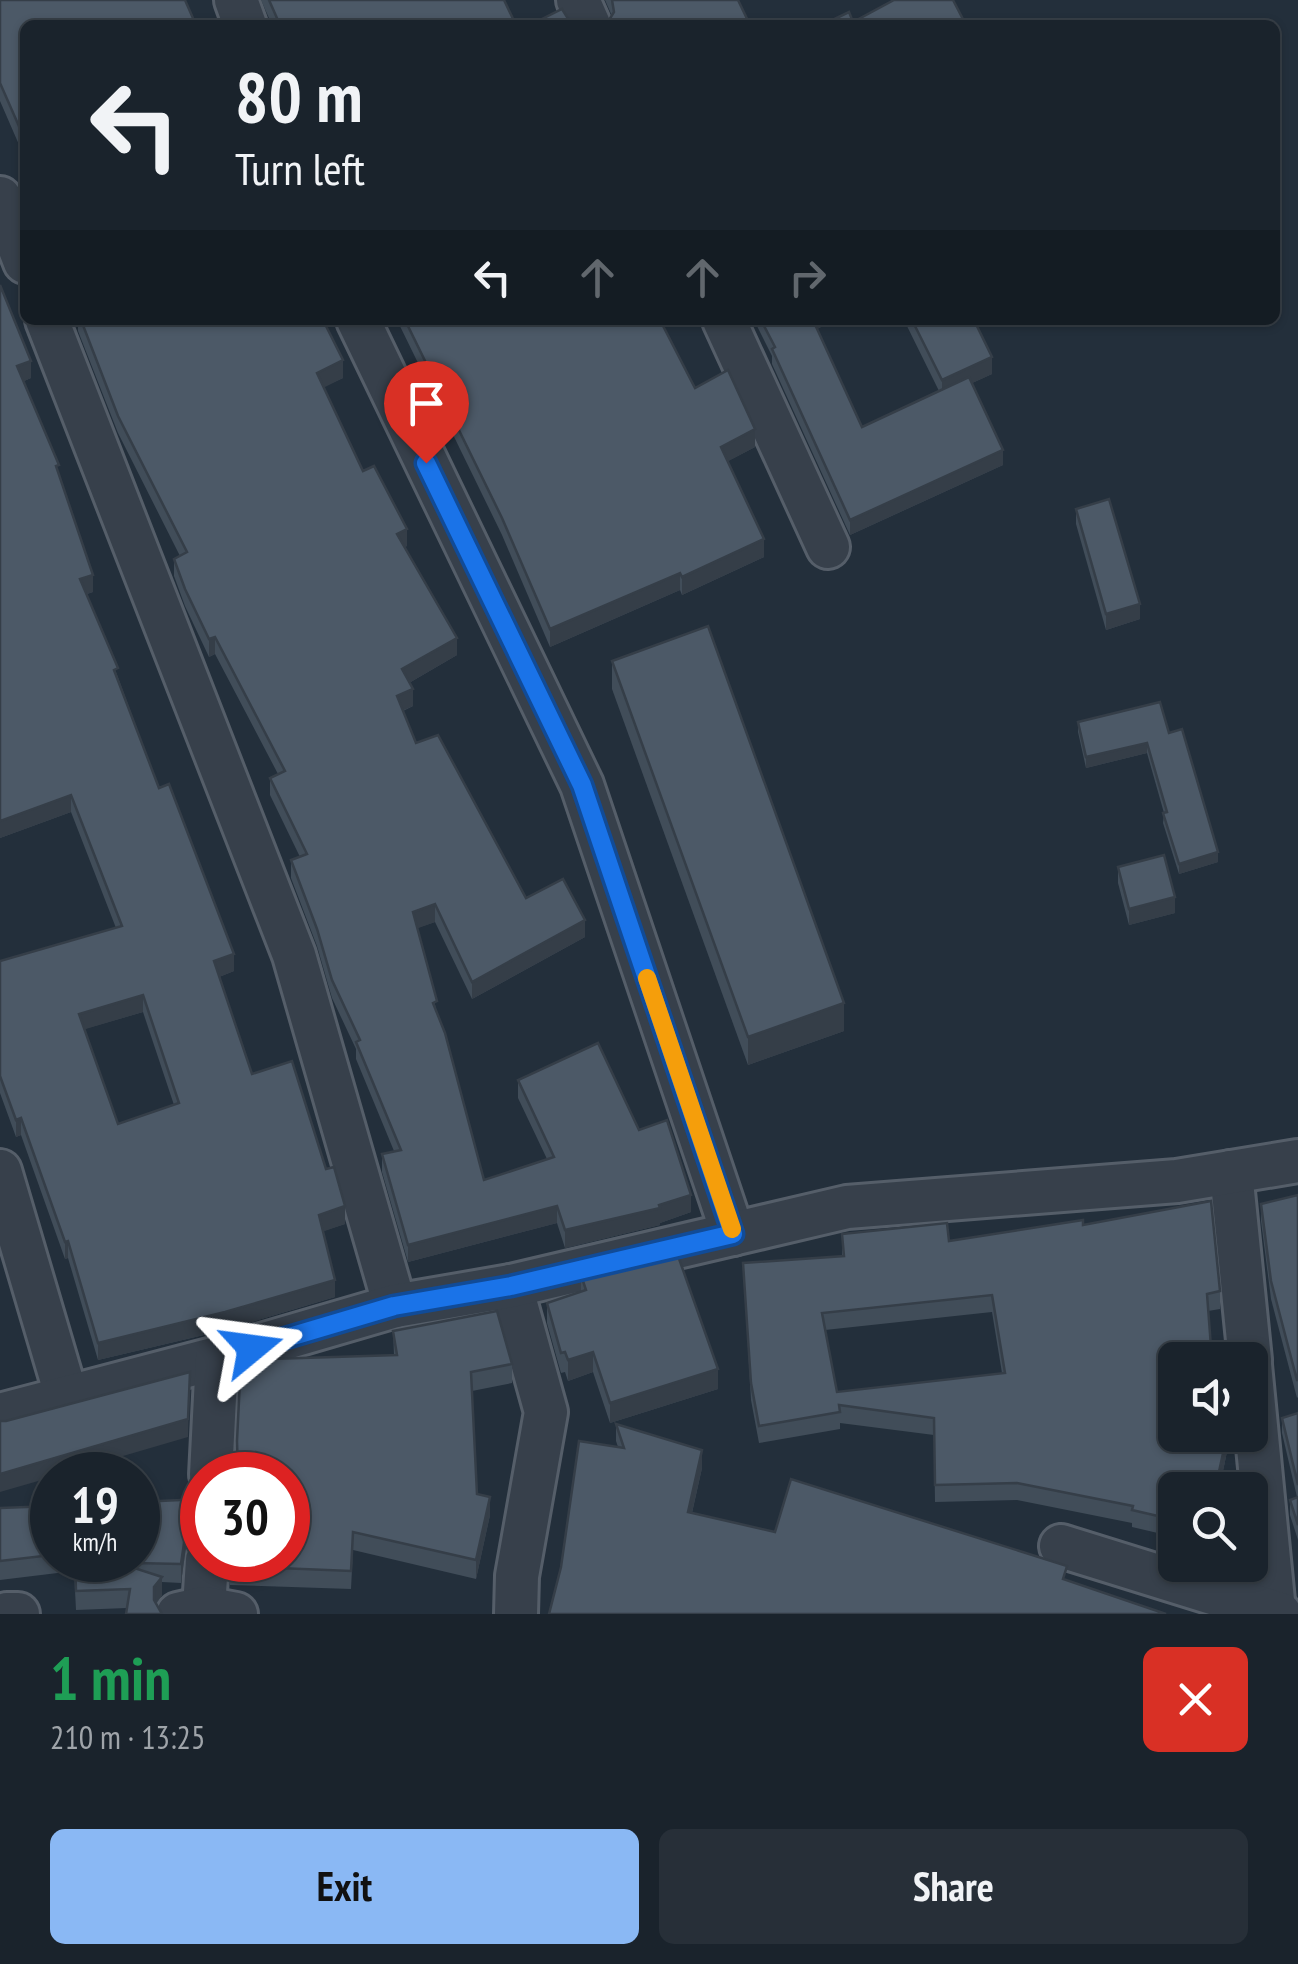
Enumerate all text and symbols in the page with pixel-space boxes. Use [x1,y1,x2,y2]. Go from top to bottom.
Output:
text: 80 m [235,51,363,141]
icon: left [70,60,200,190]
text: Turn left [235,139,365,197]
icon: left [465,250,520,305]
icon: ahead [570,250,625,305]
icon: ahead [675,250,730,305]
icon: right [780,250,835,305]
pin [384,361,469,464]
icon: arrive [399,376,454,431]
position arrow [200,1296,304,1400]
map controls [1158,1342,1268,1582]
button: sound [1158,1342,1268,1452]
speed limit sign: 30 [180,1452,310,1582]
text: 19 [71,1472,119,1537]
button: search [1158,1472,1268,1582]
text: km/h [73,1526,117,1558]
text: 1 min [50,1639,171,1717]
button: close [1143,1647,1248,1752]
text: 210 m · 13:25 [50,1716,205,1758]
button: Exit [50,1829,639,1944]
button: Share [659,1829,1248,1944]

